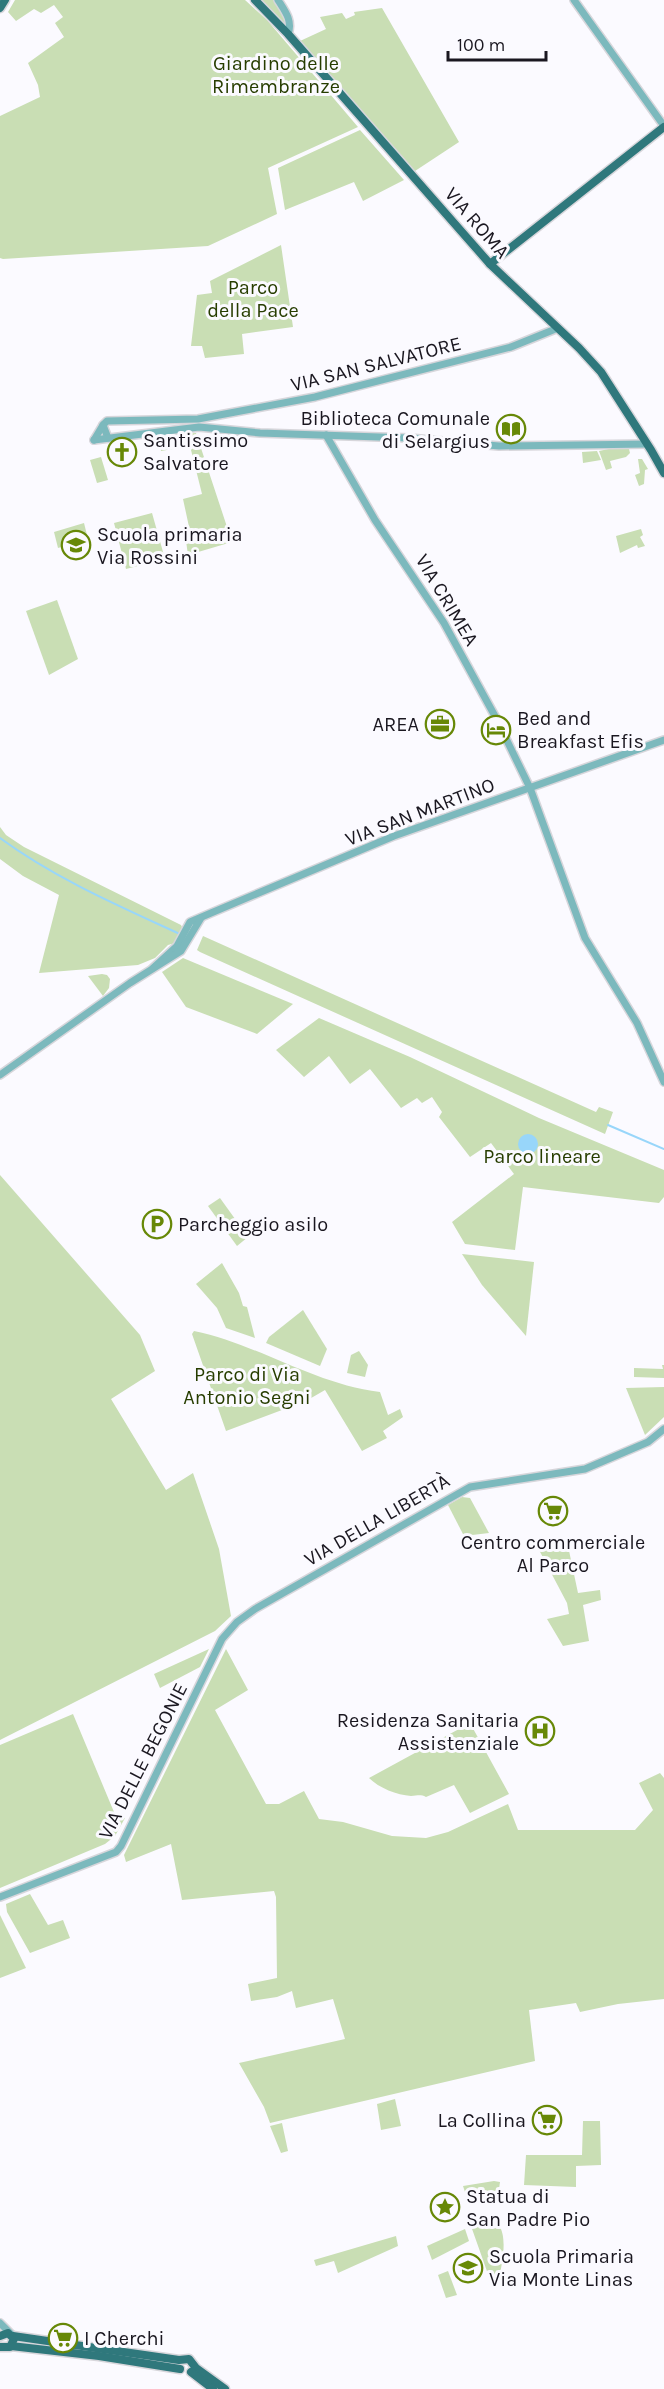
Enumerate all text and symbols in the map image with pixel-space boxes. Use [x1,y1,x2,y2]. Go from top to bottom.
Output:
scale bar [448,24,546,62]
text: 100 m [457,34,505,56]
park label: Giardino delle Rimembranze [212,52,340,98]
street label: VIA ROMA [440,183,514,263]
park label: Parco della Pace [207,276,299,322]
street label: VIA SAN SALVATORE [288,332,464,396]
place label: Biblioteca Comunale di Selargius [300,407,490,453]
library icon: Biblioteca Comunale di Selargius [495,413,527,445]
place label: Santissimo Salvatore [143,429,248,475]
church icon: Santissimo Salvatore [106,436,138,468]
place label: Scuola primaria Via Rossini [97,523,243,569]
school or university icon: Scuola primaria Via Rossini [60,529,92,561]
street label: VIA CRIMEA [411,550,483,650]
place label: Bed and Breakfast Efis [517,707,644,753]
office icon: AREA [424,708,456,740]
place label: AREA [373,713,419,736]
hotel icon: Bed and Breakfast Efis [480,714,512,746]
street label: VIA SAN MARTINO [342,773,498,851]
park label: Parco lineare [483,1145,601,1168]
parking icon: Parcheggio asilo [141,1208,173,1240]
place label: Parcheggio asilo [178,1213,328,1236]
park label: Parco di Via Antonio Segni [183,1363,311,1409]
street label: VIA DELLA LIBERTÀ [300,1468,454,1571]
supermarket icon: Centro commerciale Al Parco [537,1495,569,1527]
place label: Centro commerciale Al Parco [461,1531,645,1577]
street label: VIA DELLE BEGONIE [94,1679,192,1843]
place label: Residenza Sanitaria Assistenziale [337,1709,519,1755]
hospital icon: Residenza Sanitaria Assistenziale [524,1715,556,1747]
supermarket icon: La Collina [531,2104,563,2136]
place label: La Collina [437,2109,526,2132]
place label: Statua di San Padre Pio [466,2185,590,2231]
place icon: Statua di San Padre Pio [429,2191,461,2223]
place label: Scuola Primaria Via Monte Linas [489,2245,634,2291]
school or university icon: Scuola Primaria Via Monte Linas [452,2252,484,2284]
supermarket icon: I Cherchi [47,2322,79,2354]
place label: I Cherchi [84,2327,165,2350]

